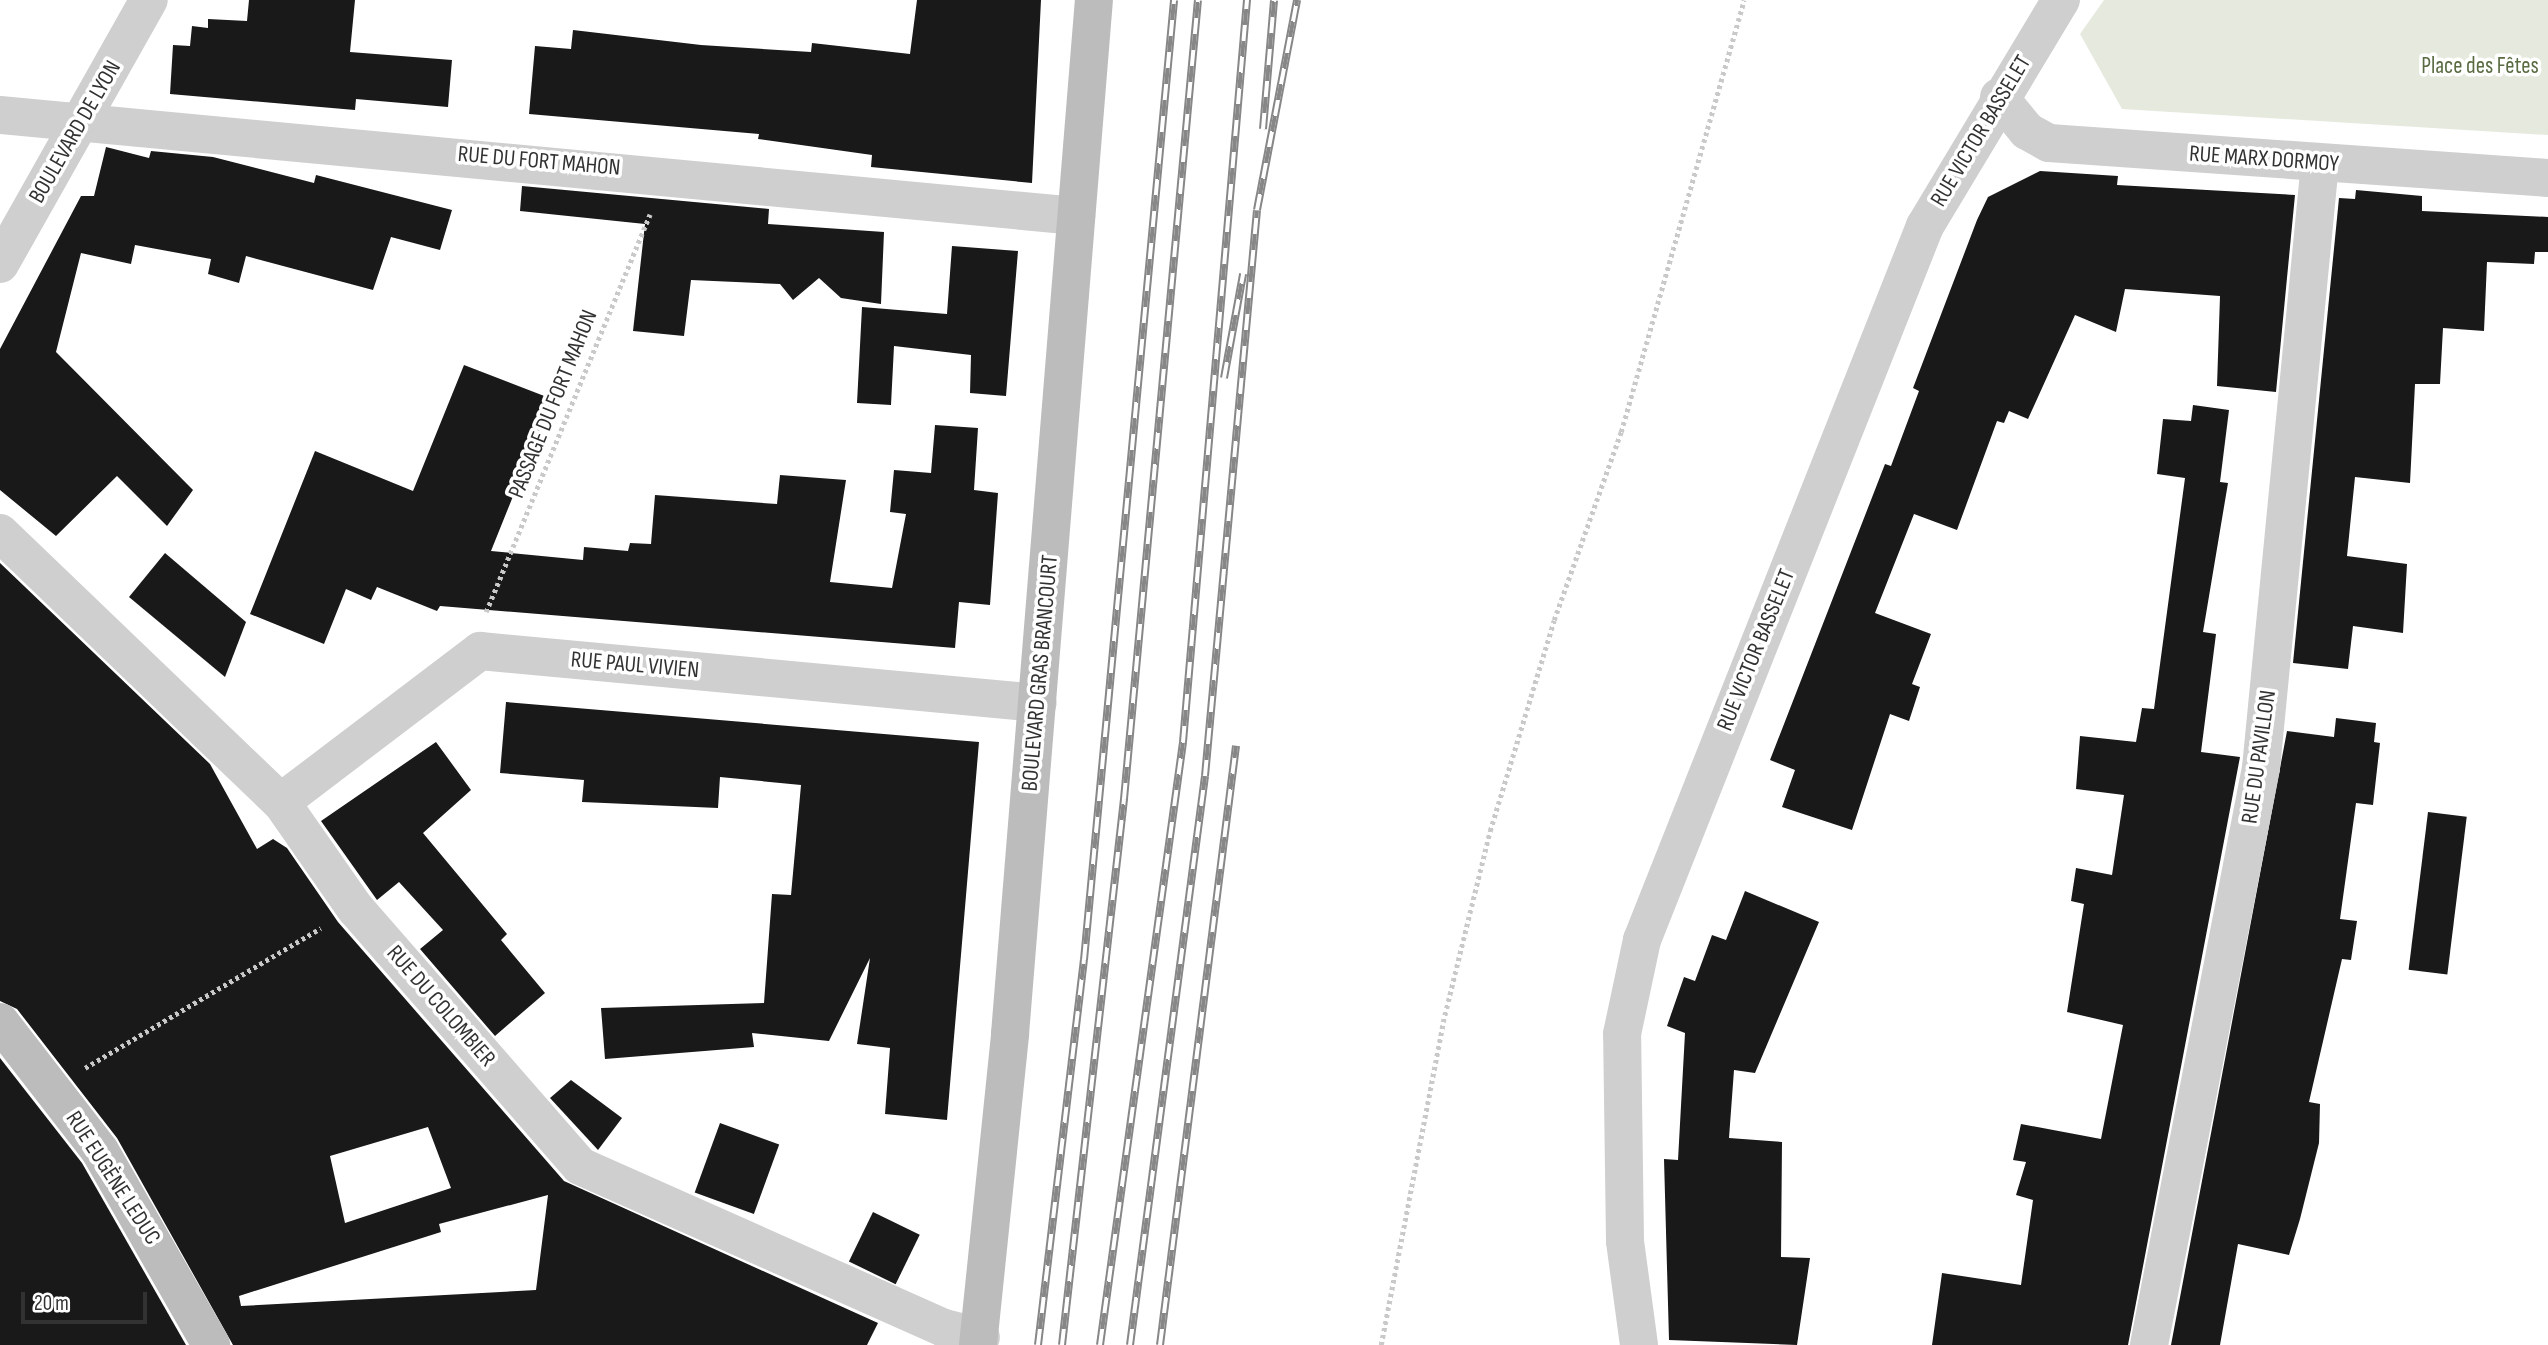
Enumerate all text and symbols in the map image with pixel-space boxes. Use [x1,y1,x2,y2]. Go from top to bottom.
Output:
street label: RUE VICTOR BASSELET [1925,50,2037,212]
park label: Place des Fêtes [2421,52,2539,80]
street label: BOULEVARD DE LYON [23,56,127,208]
street label: RUE DU FORT MAHON [457,140,621,182]
street label: RUE MARX DORMOY [2188,140,2340,178]
street label: PASSAGE DU FORT MAHON [503,306,603,502]
street label: BOULEVARD GRAS BRANCOURT [1016,554,1064,792]
street label: RUE VICTOR BASSELET [1711,565,1801,735]
street label: RUE PAUL VIVIEN [570,646,700,684]
street label: RUE DU PAVILLON [2236,689,2282,825]
street label: RUE DU COLOMBIER [381,940,501,1072]
street label: RUE EUGÈNE LEDUC [60,1106,166,1250]
scale bar [24,1278,150,1322]
text: 20 m [34,1291,69,1316]

